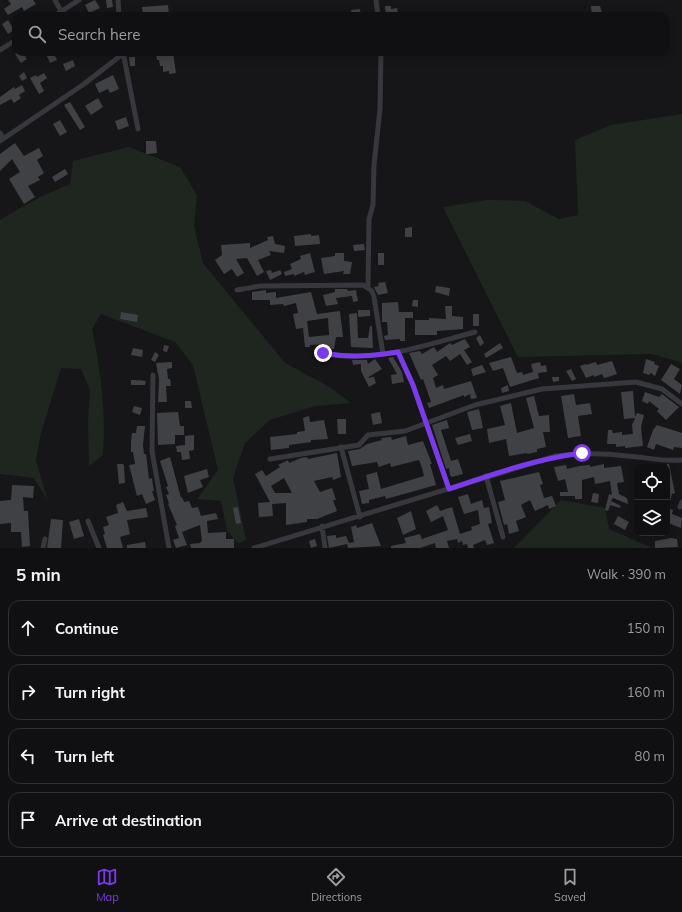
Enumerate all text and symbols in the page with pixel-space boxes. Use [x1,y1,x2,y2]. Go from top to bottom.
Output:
search box [12,12,670,56]
icon: search [26,23,48,45]
text: Search here [58,25,140,44]
route end [314,344,332,362]
route start [573,444,591,462]
map controls [634,464,670,536]
button: locate [634,464,670,500]
button: layers [634,500,670,536]
text: 5 min [16,564,61,585]
text: Walk · 390 m [587,566,666,582]
icon: ahead [17,617,39,639]
text: Continue [55,619,118,638]
text: 150 m [627,620,665,636]
icon: right [17,681,39,703]
text: Turn right [55,683,125,702]
text: 160 m [627,684,665,700]
icon: left [17,745,39,767]
text: Turn left [55,747,114,766]
text: 80 m [635,748,665,764]
icon: arrive [17,809,39,831]
text: Arrive at destination [55,811,202,830]
tab: Map [96,866,119,904]
tab: Directions [311,866,362,904]
tab: Saved [554,866,586,904]

